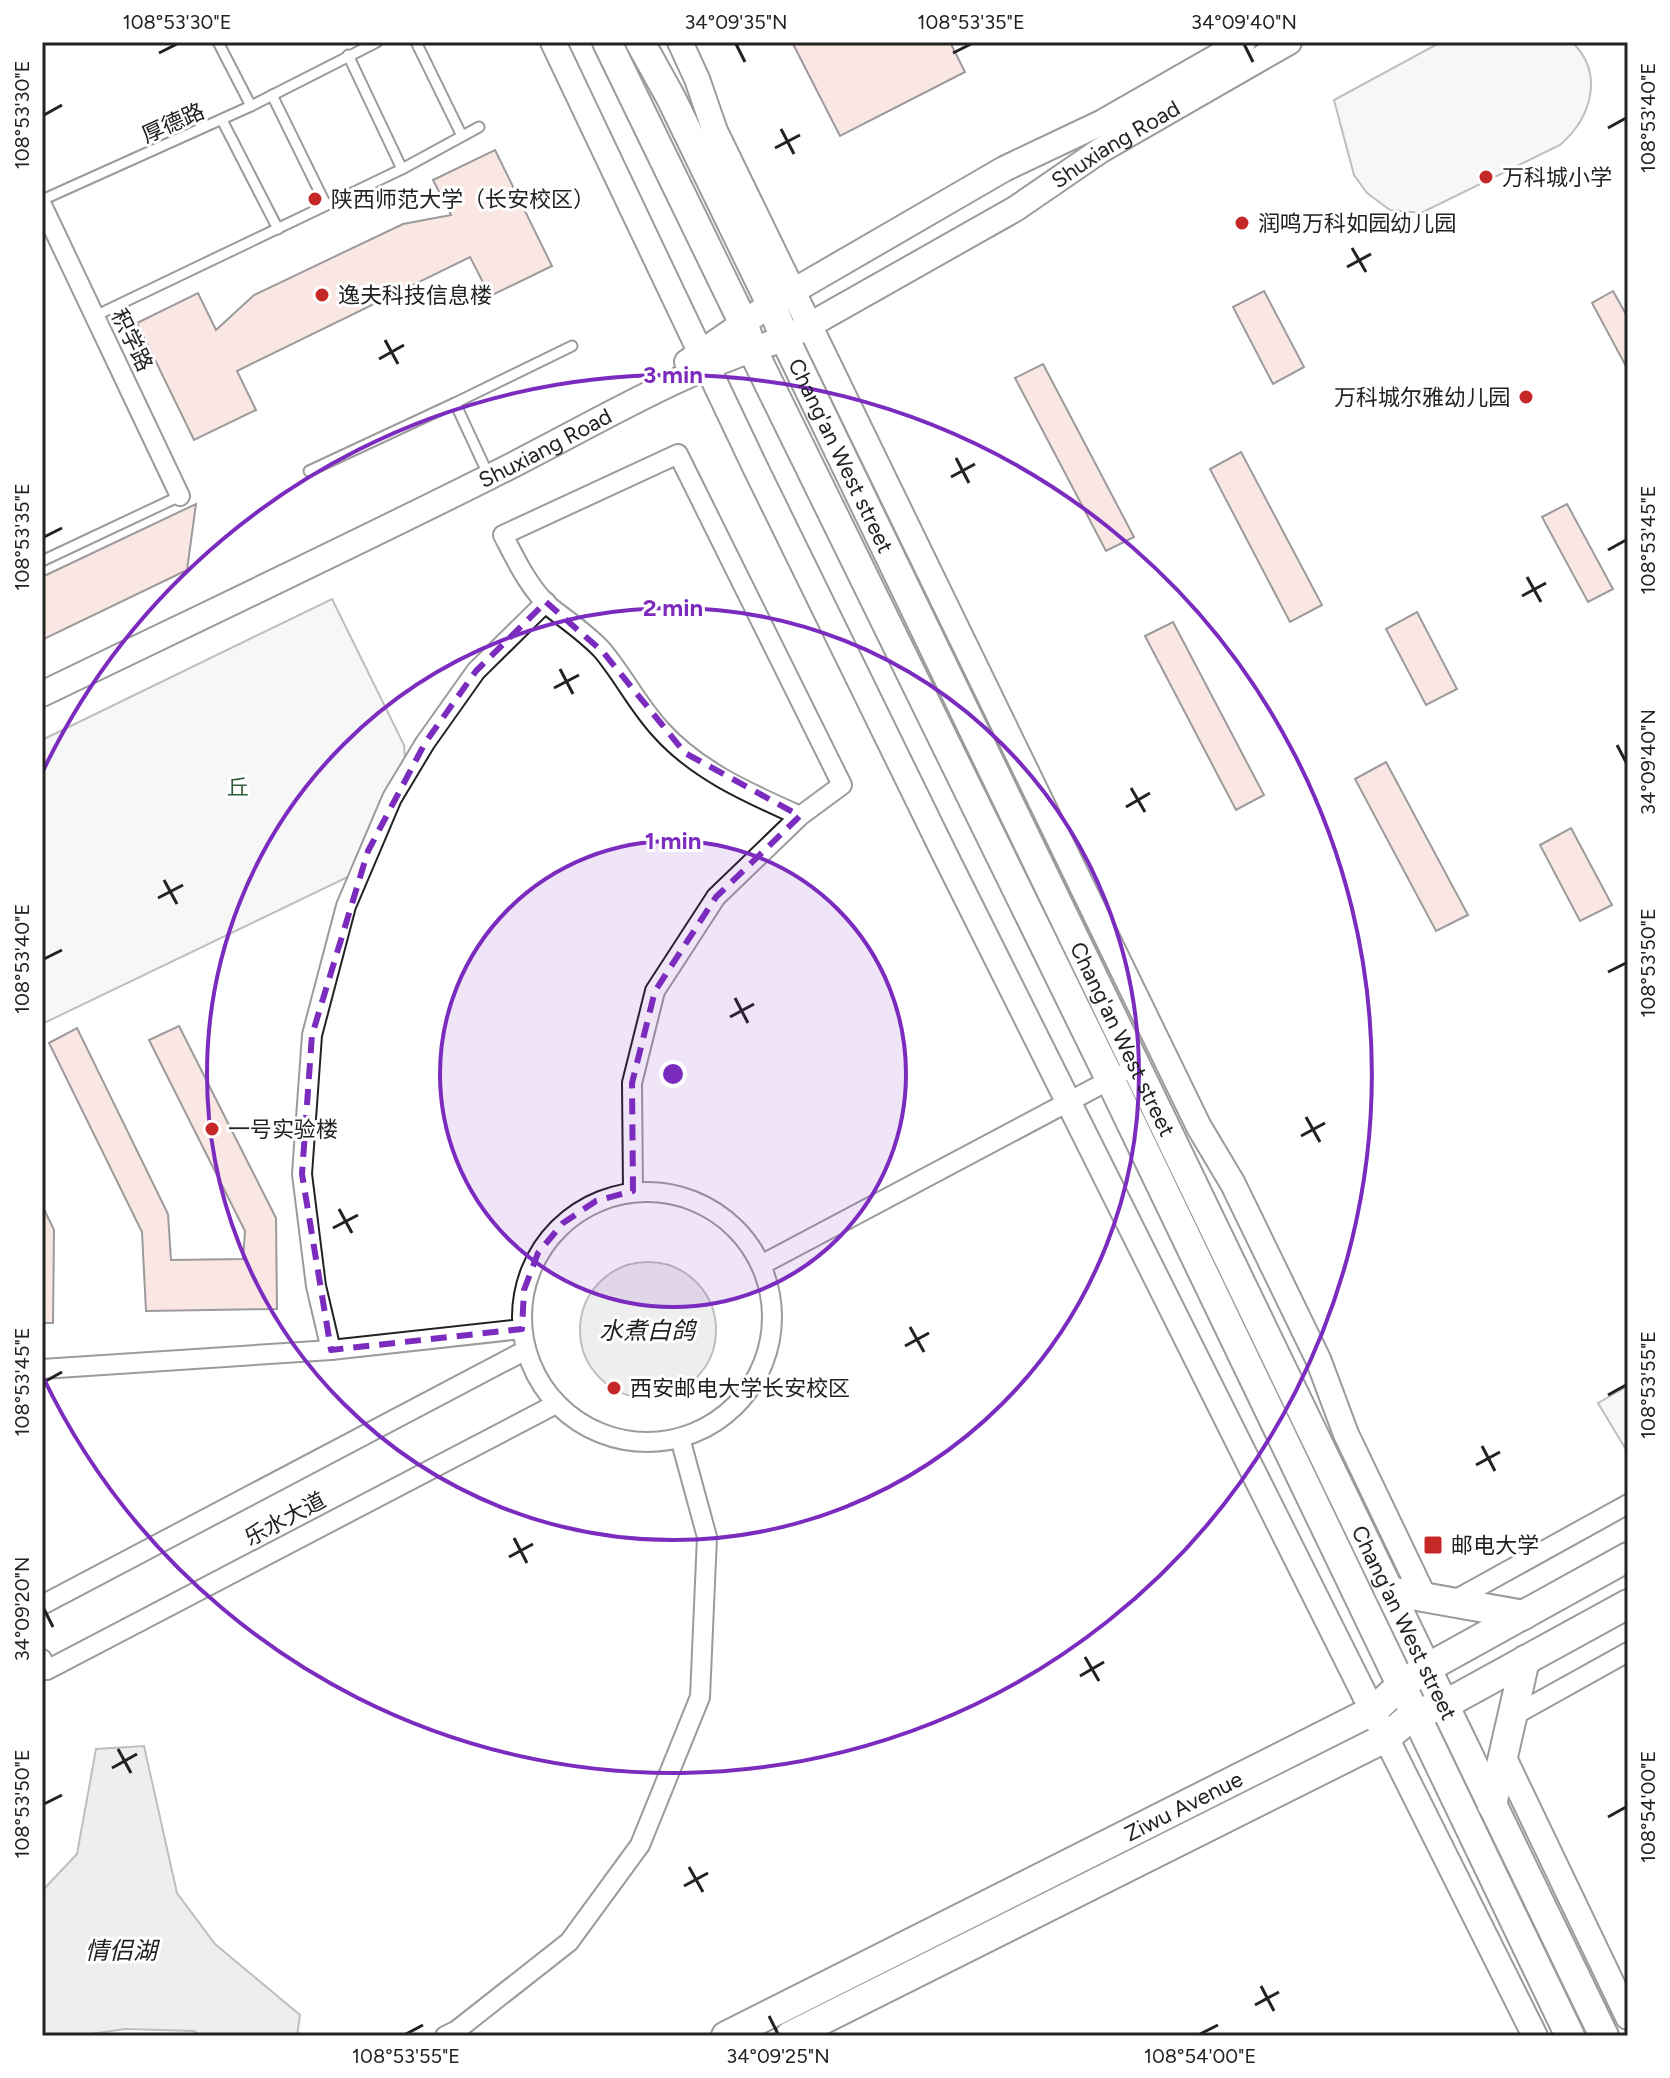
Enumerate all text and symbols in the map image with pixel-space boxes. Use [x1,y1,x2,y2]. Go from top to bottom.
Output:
text: 108°53'30"E [122,10,232,34]
text: 34°09'35"N [684,10,788,34]
text: 108°53'35"E [917,10,1025,34]
text: 34°09'40"N [1191,10,1297,34]
text: 108°53'30"E [10,60,34,170]
text: 108°53'40"E [1636,63,1660,173]
street label: Shuxiang Road [1046,94,1185,194]
street label: 厚德路 [137,97,209,149]
place label: 万科城小学 [1502,164,1612,191]
marker: 万科城小学 [1477,168,1495,186]
place label: 陕西师范大学（长安校区） [331,186,595,213]
marker: 陕西师范大学（长安校区） [306,190,324,208]
place label: 润鸣万科如园幼儿园 [1258,210,1456,237]
marker: 润鸣万科如园幼儿园 [1233,214,1251,232]
place label: 逸夫科技信息楼 [338,282,492,309]
marker: 逸夫科技信息楼 [313,286,331,304]
street label: 积学路 [105,304,159,376]
street label: Chang'an West street [783,354,900,557]
text: 3 min [643,360,703,389]
place label: 万科城尔雅幼儿园 [1334,384,1510,411]
marker: 万科城尔雅幼儿园 [1517,388,1535,406]
street label: Shuxiang Road [474,402,616,494]
text: 108°53'35"E [10,483,34,591]
text: 108°53'45"E [1636,485,1660,595]
text: 2 min [643,593,703,622]
text: 34°09'40"N [1636,709,1660,815]
park label: 丘 [227,774,249,801]
text: 1 min [645,826,701,855]
text: 108°53'40"E [10,904,34,1014]
text: 108°53'50"E [1636,908,1660,1018]
street label: Chang'an West street [1064,937,1181,1141]
centre of rings [659,1060,687,1088]
place label: 一号实验楼 [228,1116,338,1143]
marker: 一号实验楼 [203,1120,221,1138]
water label: 水煮白鸽 [599,1316,698,1345]
text: 108°53'45"E [10,1327,34,1437]
text: 108°53'55"E [1636,1331,1660,1439]
place label: 西安邮电大学长安校区 [630,1375,850,1402]
marker: 西安邮电大学长安校区 [605,1379,623,1397]
street label: 乐水大道 [240,1486,330,1552]
street label: Chang'an West street [1346,1521,1463,1724]
place label: 邮电大学 [1451,1532,1539,1559]
marker: 邮电大学 [1422,1534,1444,1556]
text: 34°09'20"N [10,1557,34,1661]
text: 108°53'50"E [10,1749,34,1859]
text: 108°54'00"E [1636,1751,1660,1863]
street label: Ziwu Avenue [1120,1765,1247,1847]
water label: 情侣湖 [85,1936,161,1965]
text: 108°53'55"E [352,2044,460,2068]
text: 34°09'25"N [726,2044,830,2068]
text: 108°54'00"E [1144,2044,1256,2068]

